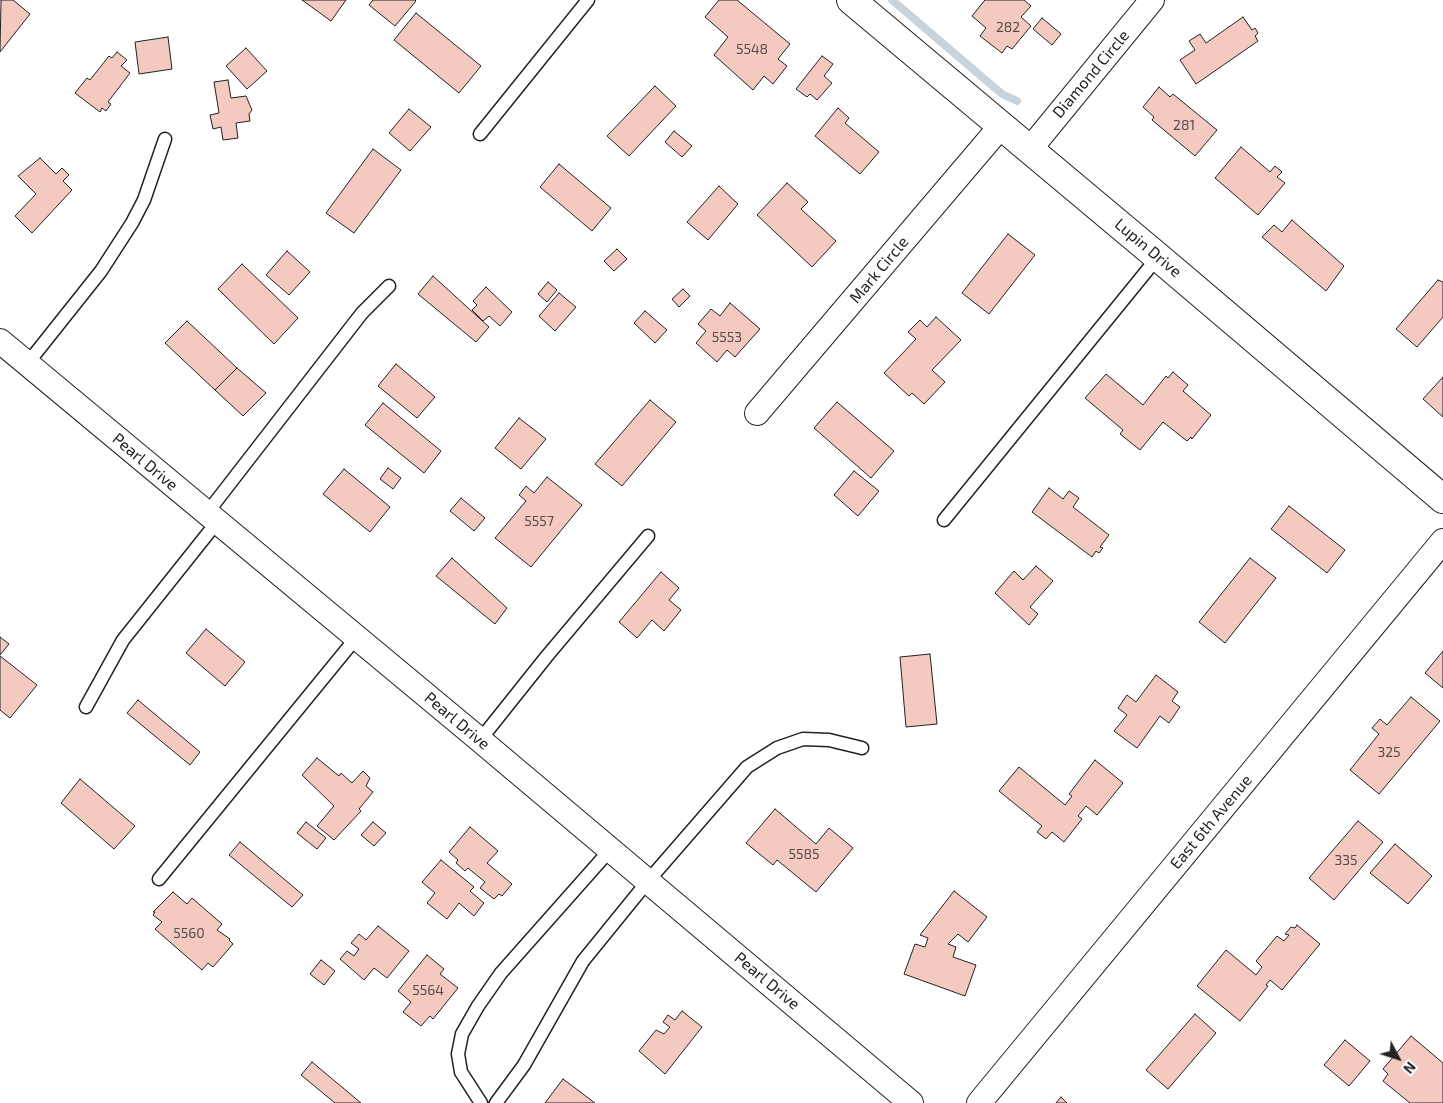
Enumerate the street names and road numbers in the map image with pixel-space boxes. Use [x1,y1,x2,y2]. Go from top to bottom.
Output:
street label: Diamond Circle [1049,26,1133,122]
street label: Lupin Drive [1111,214,1185,282]
street label: Mark Circle [845,233,913,307]
street label: Pearl Drive [108,429,182,495]
street label: Pearl Drive [420,688,494,754]
street label: East 6th Avenue [1166,771,1256,873]
street label: Pearl Drive [730,948,804,1014]

